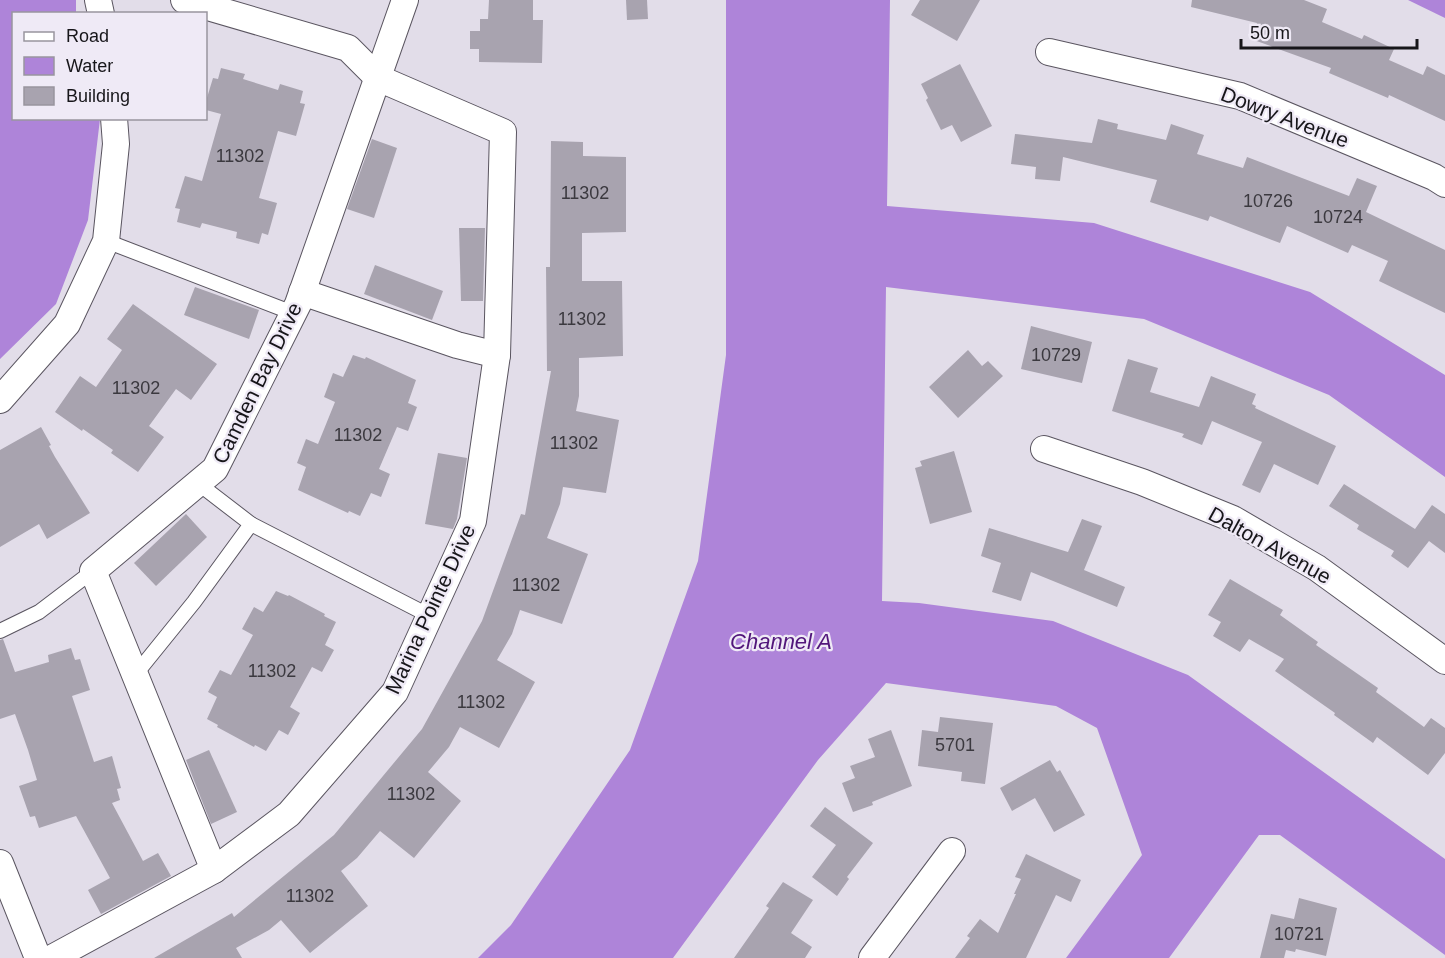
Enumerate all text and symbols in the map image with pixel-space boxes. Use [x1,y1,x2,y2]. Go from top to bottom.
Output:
legend [12,12,207,120]
scale bar [1241,12,1416,50]
text: 50 m [1250,23,1290,43]
text: Road [66,26,109,46]
text: Water [66,56,113,76]
street label: Dowry Avenue [1218,82,1352,152]
text: Building [66,86,130,106]
house number: 11302 [216,146,264,166]
house number: 11302 [561,183,609,203]
house number: 10726 [1243,191,1293,211]
house number: 10724 [1313,207,1363,227]
street label: Camden Bay Drive [208,299,306,467]
house number: 11302 [558,309,606,329]
house number: 10729 [1031,345,1081,365]
house number: 11302 [112,378,160,398]
house number: 11302 [334,425,382,445]
house number: 11302 [550,433,598,453]
street label: Dalton Avenue [1205,502,1335,588]
street label: Marina Pointe Drive [381,521,479,697]
house number: 11302 [512,575,560,595]
water label: Channel A [730,629,832,654]
house number: 11302 [248,661,296,681]
house number: 11302 [457,692,505,712]
house number: 5701 [935,735,975,755]
house number: 11302 [387,784,435,804]
house number: 11302 [286,886,334,906]
house number: 10721 [1274,924,1324,944]

